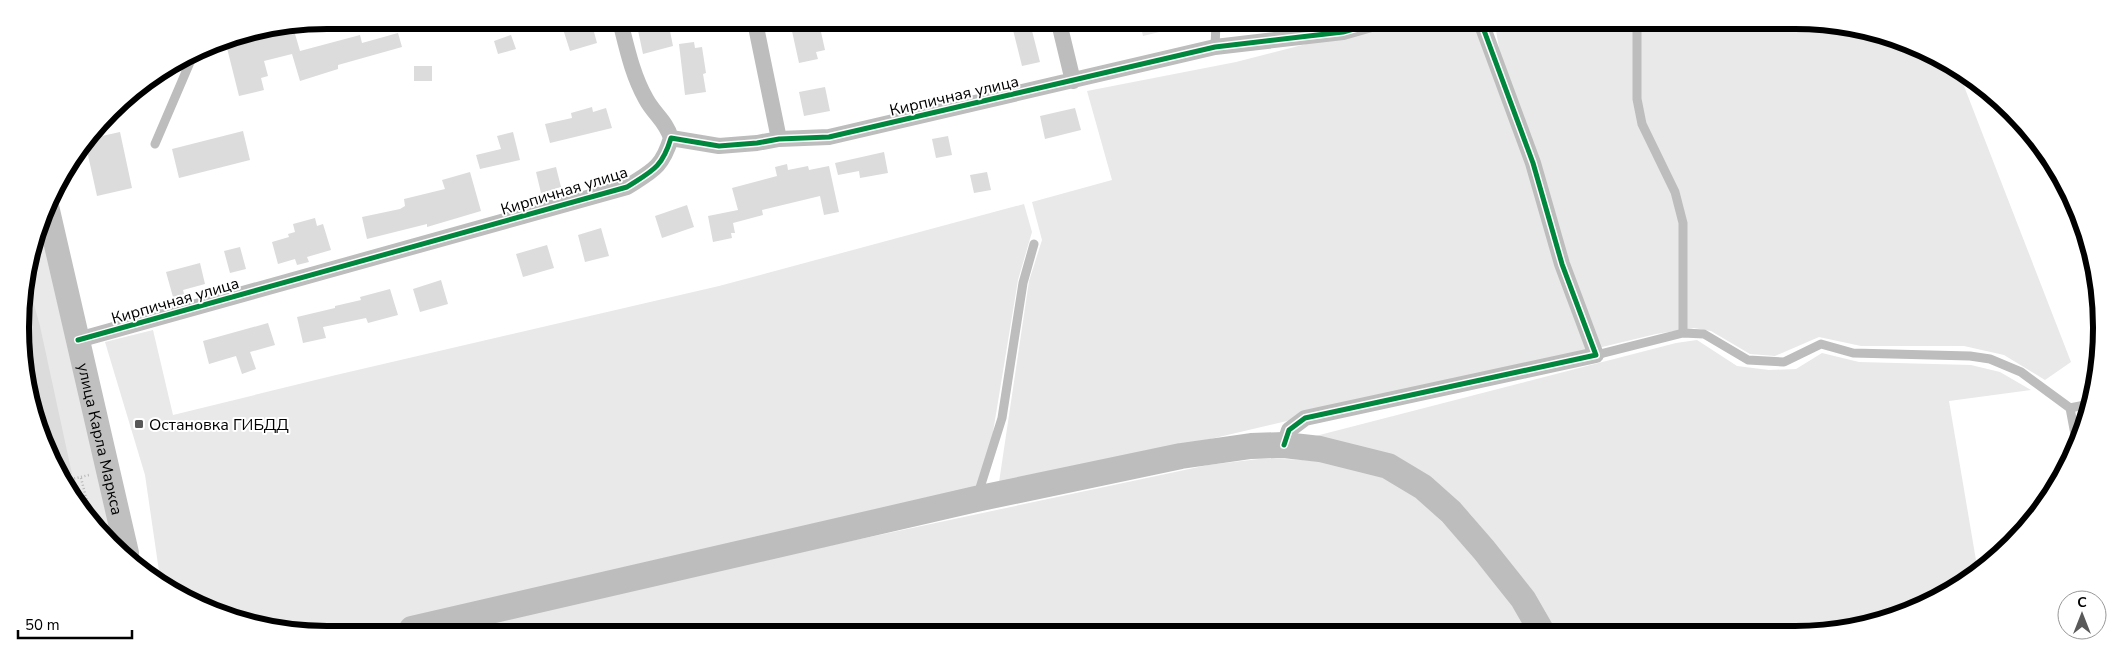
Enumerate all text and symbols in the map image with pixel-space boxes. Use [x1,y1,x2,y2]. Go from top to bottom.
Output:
street label: Кирпичная улица [887,70,1021,122]
street label: Кирпичная улица [498,161,631,221]
street label: Кирпичная улица [109,272,242,330]
street label: улица Карла Маркса [72,361,128,517]
place label: Остановка ГИБДД [149,414,289,436]
marker: Остановка ГИБДД [133,418,145,430]
north arrow [2057,590,2107,640]
text: С [2077,593,2087,612]
scale bar [18,608,131,640]
text: 50 m [25,615,60,635]

